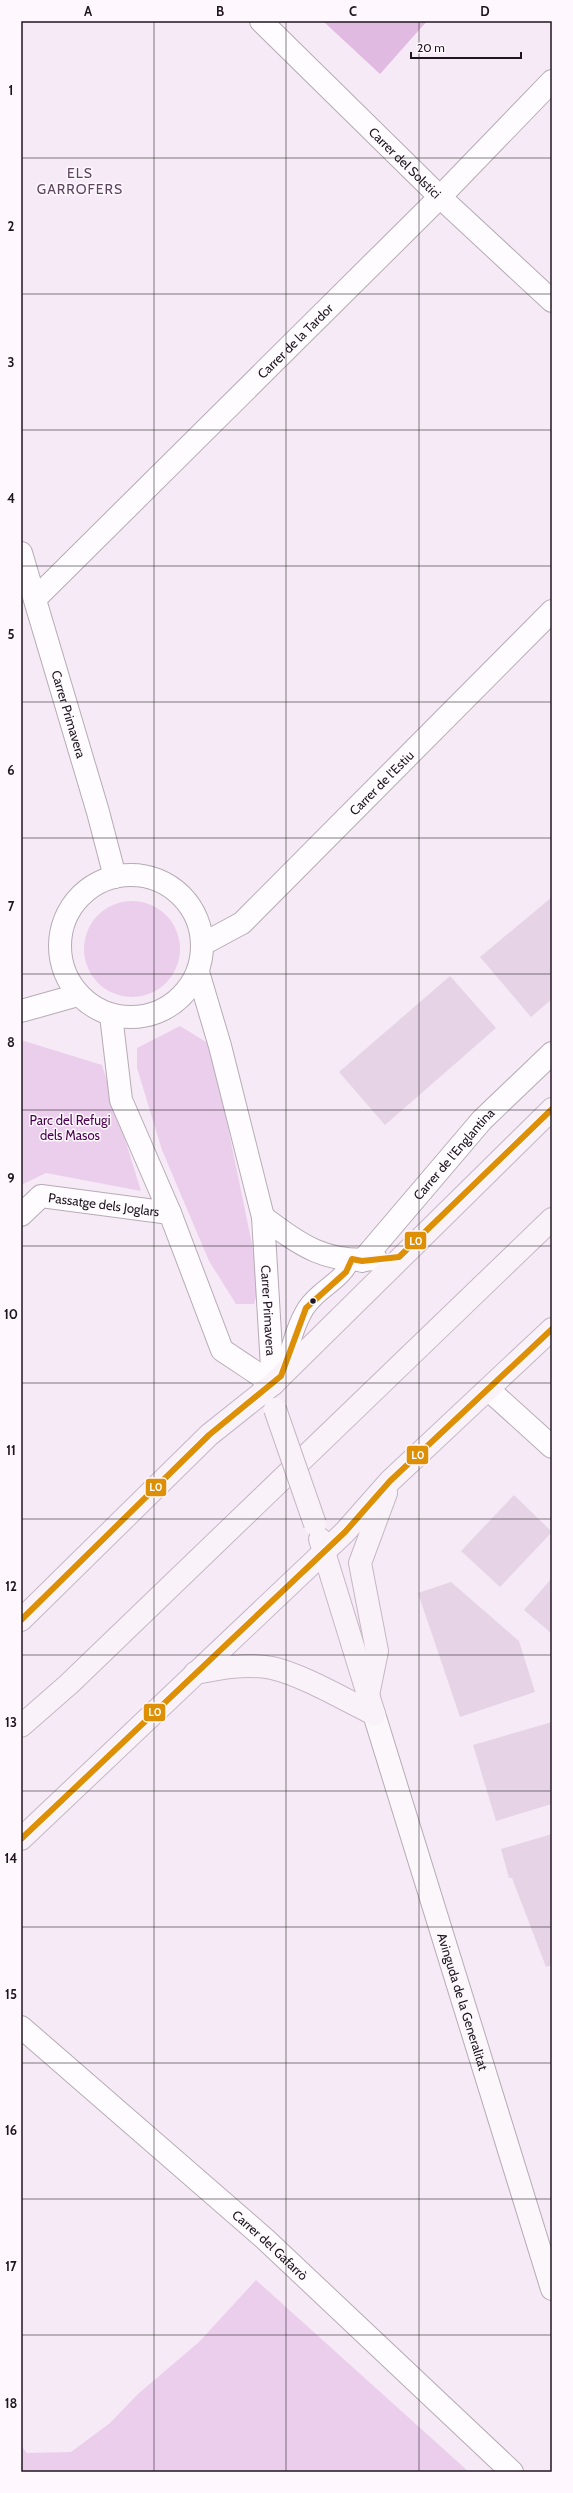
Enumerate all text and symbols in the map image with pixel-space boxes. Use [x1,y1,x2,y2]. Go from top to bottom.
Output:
text: A [84,3,93,19]
text: B [216,3,224,19]
text: C [349,3,357,19]
text: D [480,3,490,19]
scale bar [411,34,521,60]
text: 20 m [417,40,445,55]
text: 1 [9,82,13,98]
street label: Carrer del Solstici [366,124,445,202]
district label: ELS GARROFERS [37,164,123,198]
text: 2 [8,218,15,234]
street label: Carrer de la Tardor [254,299,337,382]
text: 3 [7,354,15,370]
text: 4 [7,490,15,506]
text: 5 [8,626,15,642]
street label: Carrer Primavera [48,668,90,761]
street label: Carrer de l'Estiu [346,747,417,818]
text: 6 [7,762,15,778]
text: 7 [8,898,15,914]
text: 8 [7,1034,15,1050]
street label: Carrer de l'Englantina [410,1104,498,1203]
park label: Parc del Refugi dels Masos [30,1112,110,1143]
text: 9 [7,1170,15,1186]
street label: Passatge dels Joglars [47,1189,161,1220]
line badge: L0 [404,1231,427,1250]
text: L0 [409,1234,423,1248]
street label: Carrer Primavera [258,1264,279,1357]
unlabelled marker [308,1296,318,1306]
text: 10 [4,1306,18,1322]
text: 11 [6,1442,16,1458]
line badge: L0 [406,1445,429,1465]
text: L0 [411,1448,425,1462]
line badge: L0 [145,1478,167,1497]
text: L0 [149,1480,163,1494]
text: 12 [5,1578,17,1594]
line badge: L0 [143,1703,166,1722]
text: L0 [148,1705,162,1719]
text: 13 [5,1714,17,1730]
text: 14 [5,1850,17,1866]
street label: Avinguda de la Generalitat [434,1931,492,2073]
text: 15 [5,1986,17,2002]
text: 16 [5,2122,17,2138]
street label: Carrer del Gafarrò [229,2206,311,2283]
text: 17 [5,2258,17,2274]
text: 18 [5,2395,17,2411]

